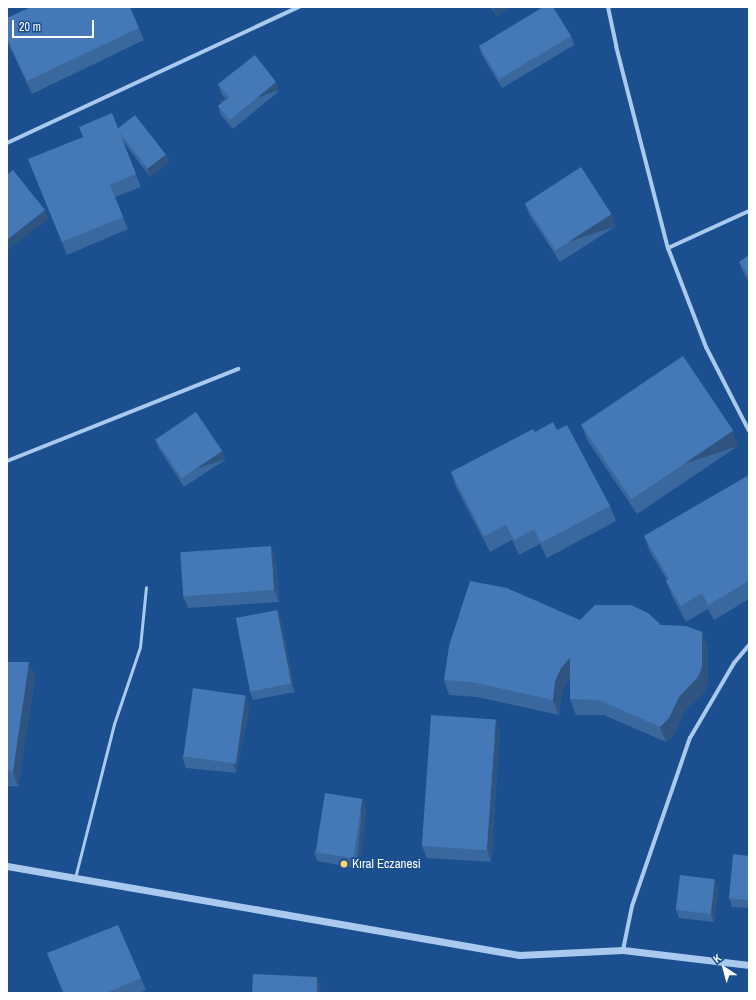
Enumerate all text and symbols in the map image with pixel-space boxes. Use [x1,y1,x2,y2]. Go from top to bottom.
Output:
scale bar [14,12,96,38]
text: 20 m [19,19,41,35]
place label: Kıral Eczanesi [352,856,421,872]
marker: Kıral Eczanesi [339,859,349,869]
north arrow [704,948,744,988]
text: K [710,951,724,966]

